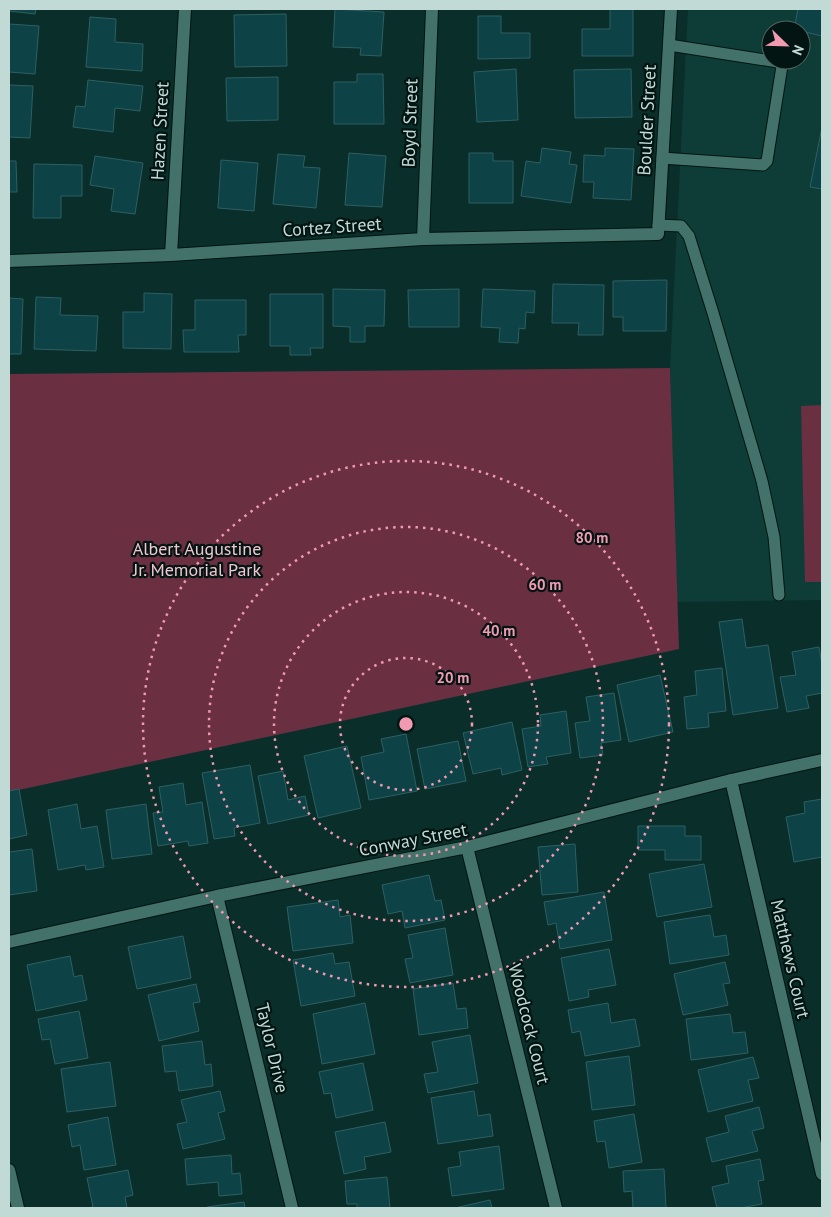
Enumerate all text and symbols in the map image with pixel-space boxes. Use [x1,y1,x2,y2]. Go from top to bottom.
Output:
north arrow [761,20,811,70]
text: N [788,42,808,58]
street label: Boulder Street [632,64,661,176]
street label: Boyd Street [396,78,423,168]
street label: Hazen Street [145,81,174,181]
street label: Cortez Street [282,212,382,241]
text: 80 m [576,528,608,547]
park label: Albert Augustine Jr. Memorial Park [132,537,261,581]
text: 60 m [529,575,561,594]
text: 40 m [483,621,515,640]
text: 20 m [437,668,469,687]
centre of rings [397,715,415,733]
street label: Conway Street [357,818,469,861]
street label: Matthews Court [766,897,815,1021]
street label: Woodcock Court [503,961,556,1086]
street label: Taylor Drive [251,1001,294,1095]

